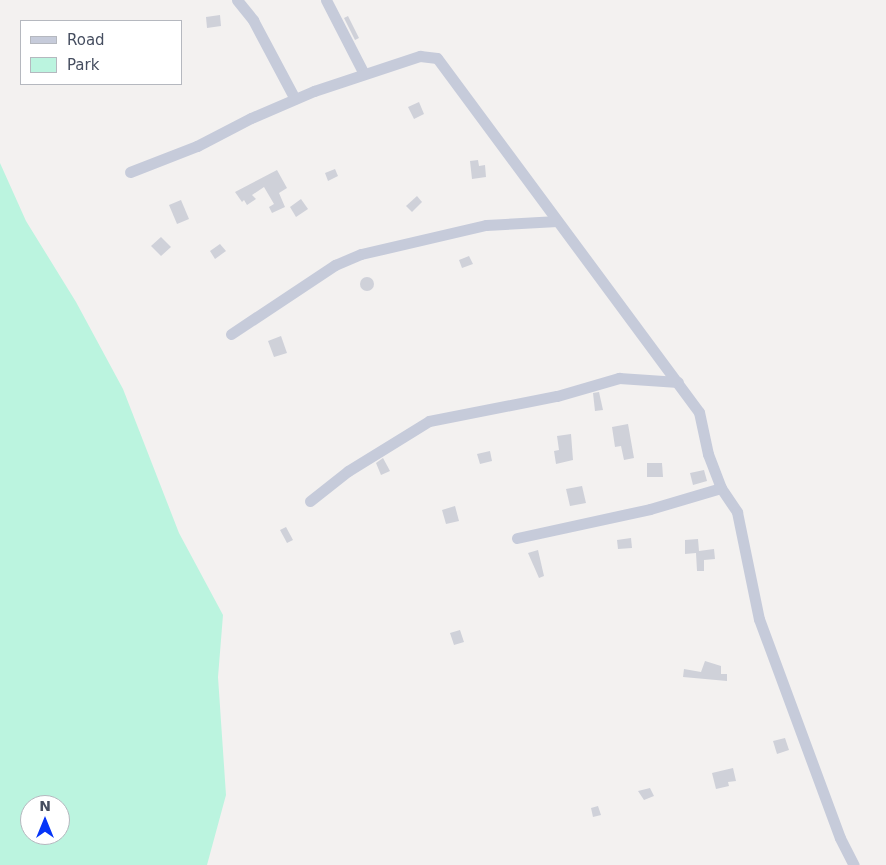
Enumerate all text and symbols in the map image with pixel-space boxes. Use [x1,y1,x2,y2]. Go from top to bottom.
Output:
legend [20,20,182,85]
text: Road [67,31,105,49]
text: Park [67,56,99,74]
north arrow [20,795,70,845]
text: N [39,798,51,814]

